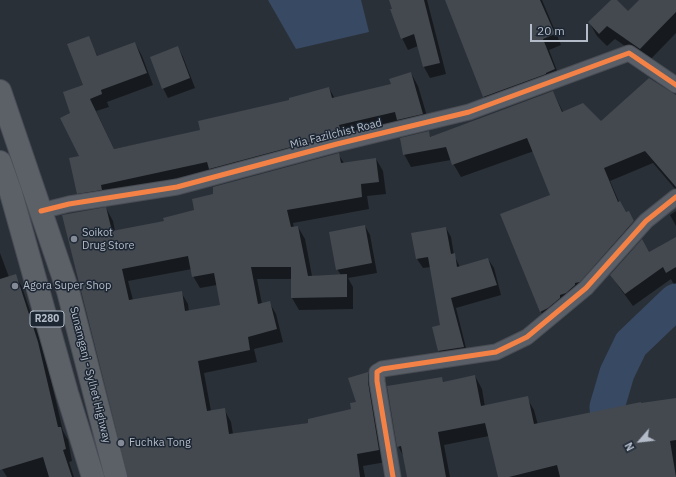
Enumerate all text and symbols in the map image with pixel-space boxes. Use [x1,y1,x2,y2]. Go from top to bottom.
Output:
scale bar [532,16,590,42]
text: 20 m [537,23,565,38]
street label: Mia Fazilchist Road [289,116,383,152]
place label: Soikot Drug Store [82,226,134,252]
marker: Soikot Drug Store [69,234,79,244]
place label: Agora Super Shop [23,279,111,293]
marker: Agora Super Shop [10,281,20,291]
street label: Sunamganj - Sylhet Highway [67,305,113,445]
road number: R280 [30,311,64,327]
north arrow [620,421,660,461]
place label: Fuchka Tong [129,436,191,450]
marker: Fuchka Tong [116,438,126,448]
text: N [621,440,637,453]

